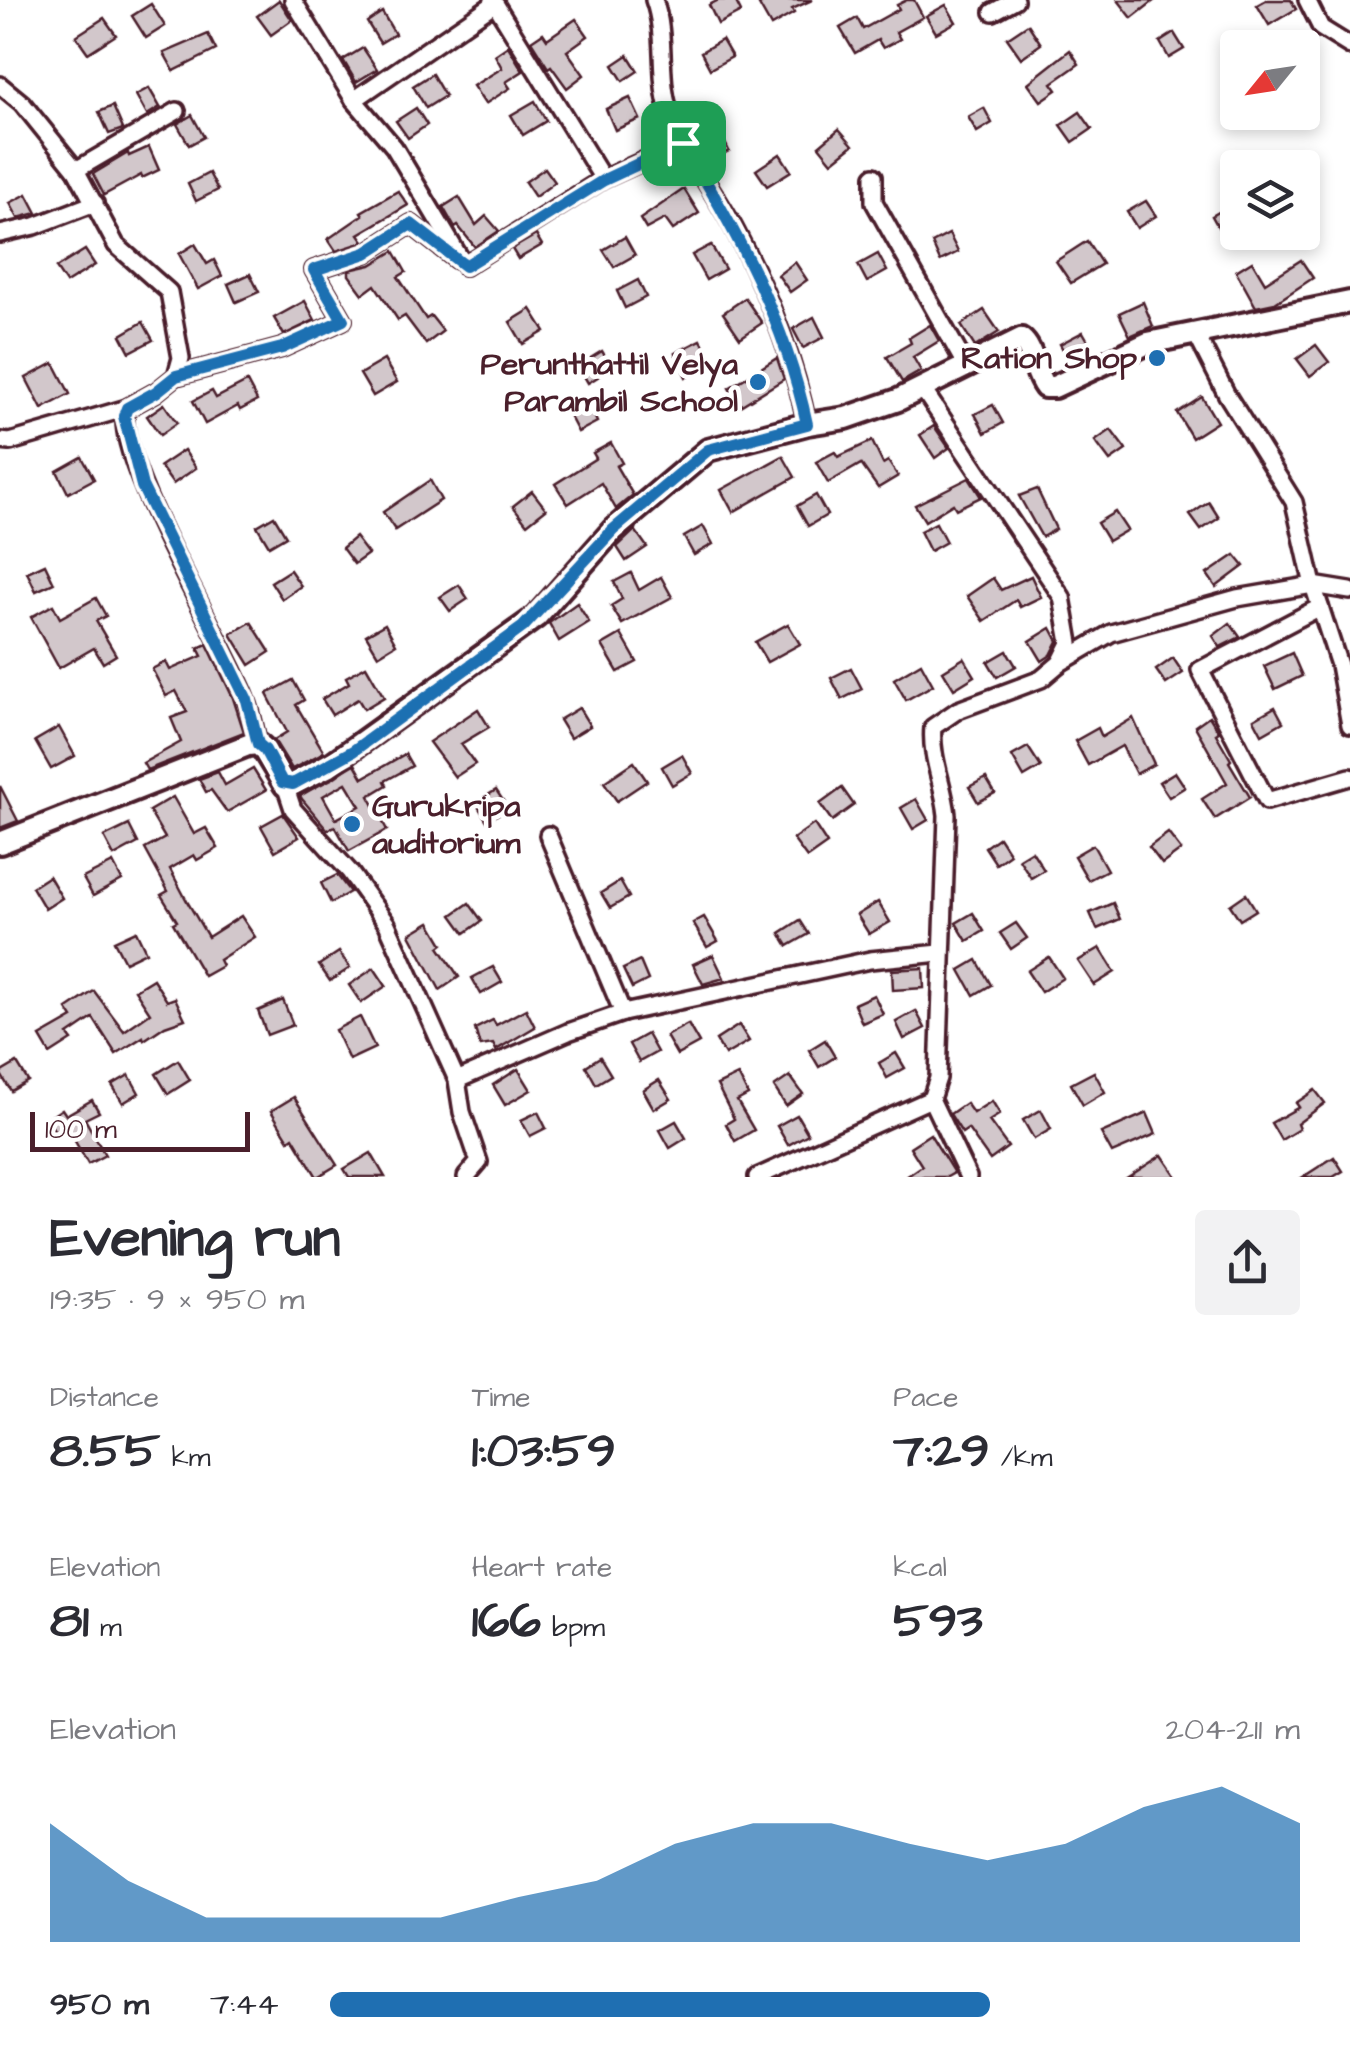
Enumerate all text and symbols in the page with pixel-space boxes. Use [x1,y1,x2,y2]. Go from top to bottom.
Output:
north arrow [1220,30,1320,130]
map controls [1220,30,1320,250]
pin [641,101,726,186]
icon: arrive [656,116,711,171]
button: layers [1220,150,1320,250]
place label: Ration Shop [961,336,1137,381]
place label: Perunthattil Velya Parambil School [481,342,739,424]
marker: Ration Shop [1146,347,1168,369]
marker: Perunthattil Velya Parambil School [747,371,769,393]
place label: Gurukripa auditorium [372,784,521,866]
marker: Gurukripa auditorium [341,813,363,835]
scale bar [30,1107,250,1152]
text: 100 m [45,1110,117,1149]
text: Evening run [50,1201,340,1277]
button: share [1195,1210,1300,1315]
text: 19:35 · 9 × 950 m [50,1277,304,1322]
text: Distance [50,1378,159,1417]
text: Time [472,1378,530,1417]
text: Pace [893,1378,958,1417]
text: 8.55 [50,1417,160,1486]
text: 1:03:59 [472,1417,616,1486]
text: 7:29 [893,1417,990,1486]
text: km [160,1438,210,1477]
text: /km [990,1438,1052,1477]
text: Elevation [50,1548,160,1587]
text: Heart rate [472,1548,612,1587]
text: kcal [893,1548,947,1587]
text: 81 [50,1587,89,1656]
text: 166 [472,1587,541,1656]
text: 593 [893,1587,983,1656]
text: m [89,1608,122,1647]
text: bpm [541,1608,605,1647]
text: Elevation [50,1707,176,1752]
text: 204–211 m [1166,1707,1300,1752]
text: 950 m [50,1982,149,2027]
text: 7:44 [210,1982,279,2027]

